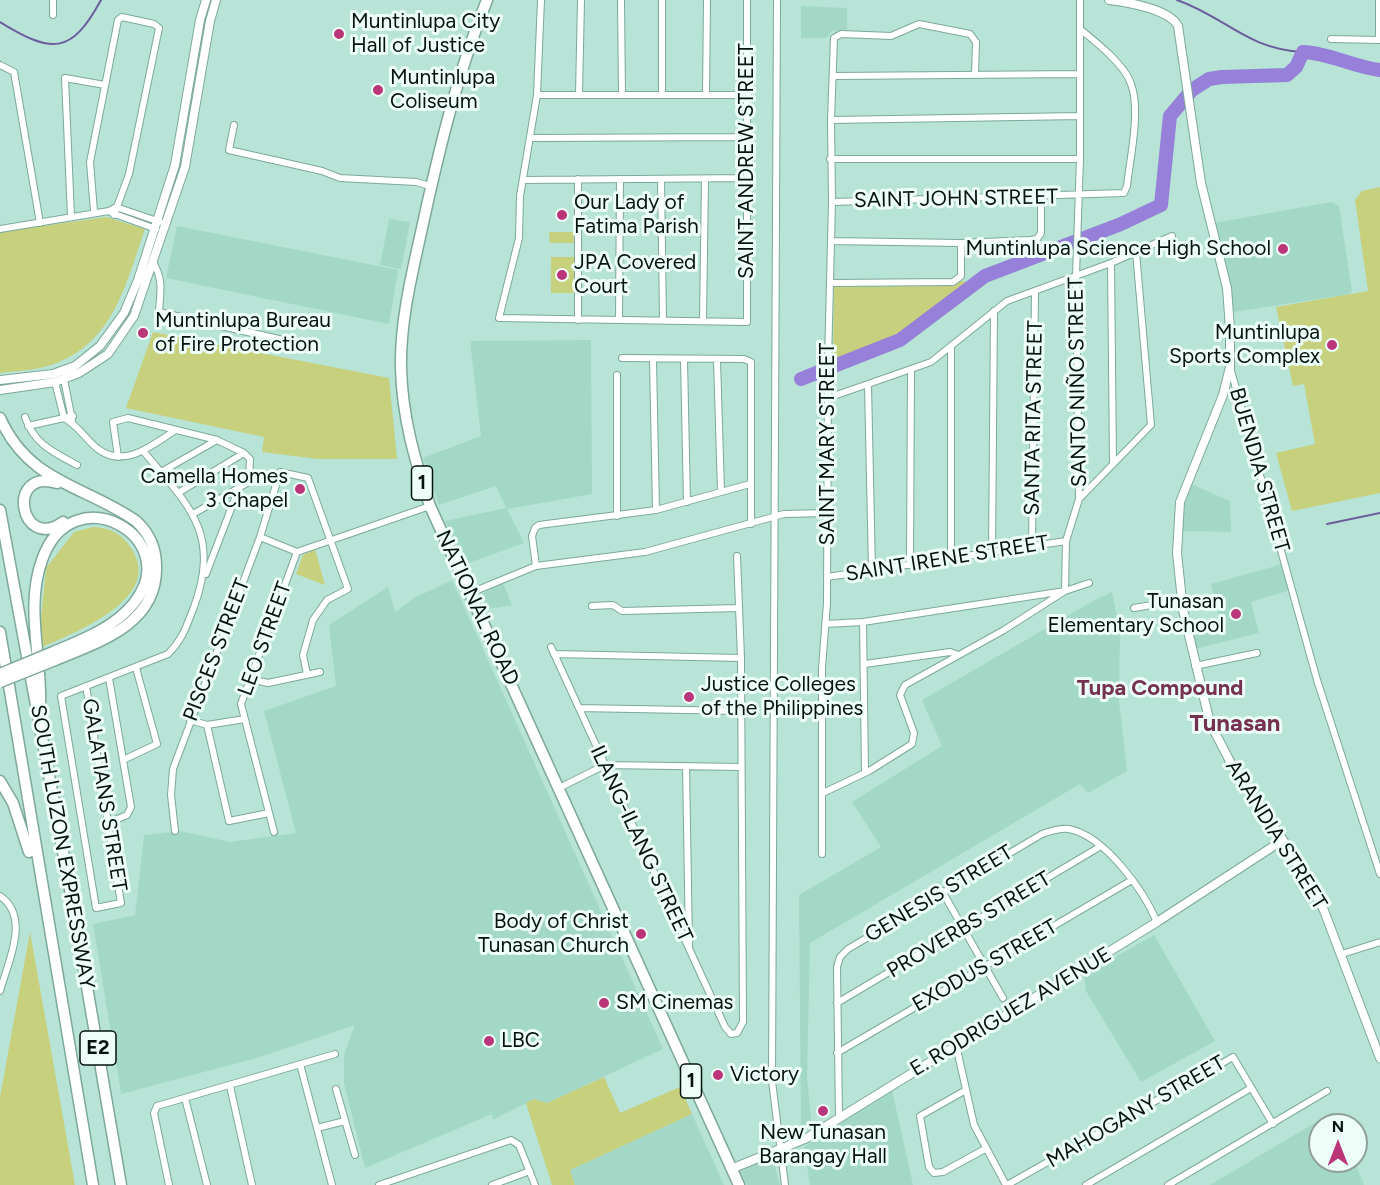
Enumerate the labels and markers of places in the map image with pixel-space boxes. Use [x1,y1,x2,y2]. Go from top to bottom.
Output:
place label: Muntinlupa City Hall of Justice [351,9,500,59]
marker: Muntinlupa City Hall of Justice [332,27,346,41]
place label: Muntinlupa Coliseum [390,65,495,115]
marker: Muntinlupa Coliseum [371,83,385,97]
place label: Our Lady of Fatima Parish [574,190,699,240]
marker: Our Lady of Fatima Parish [555,208,569,222]
place label: Muntinlupa Science High School [965,236,1271,262]
marker: Muntinlupa Science High School [1276,242,1290,256]
place label: JPA Covered Court [574,250,696,300]
marker: JPA Covered Court [555,268,569,282]
place label: Muntinlupa Bureau of Fire Protection [155,308,331,358]
place label: Muntinlupa Sports Complex [1169,320,1320,370]
marker: Muntinlupa Bureau of Fire Protection [136,326,150,340]
marker: Muntinlupa Sports Complex [1325,338,1339,352]
place label: Camella Homes 3 Chapel [141,464,288,514]
marker: Camella Homes 3 Chapel [293,482,307,496]
place label: Tunasan Elementary School [1048,589,1224,639]
marker: Tunasan Elementary School [1229,607,1243,621]
place label: Justice Colleges of the Philippines [701,672,863,722]
marker: Justice Colleges of the Philippines [682,690,696,704]
place label: Body of Christ Tunasan Church [478,909,629,959]
marker: Body of Christ Tunasan Church [634,927,648,941]
place label: SM Cinemas [616,990,733,1016]
marker: SM Cinemas [597,996,611,1010]
place label: LBC [501,1028,540,1054]
marker: LBC [482,1034,496,1048]
place label: Victory [730,1062,799,1088]
marker: Victory [711,1068,725,1082]
marker: New Tunasan Barangay Hall [816,1104,830,1118]
place label: New Tunasan Barangay Hall [759,1120,887,1170]

